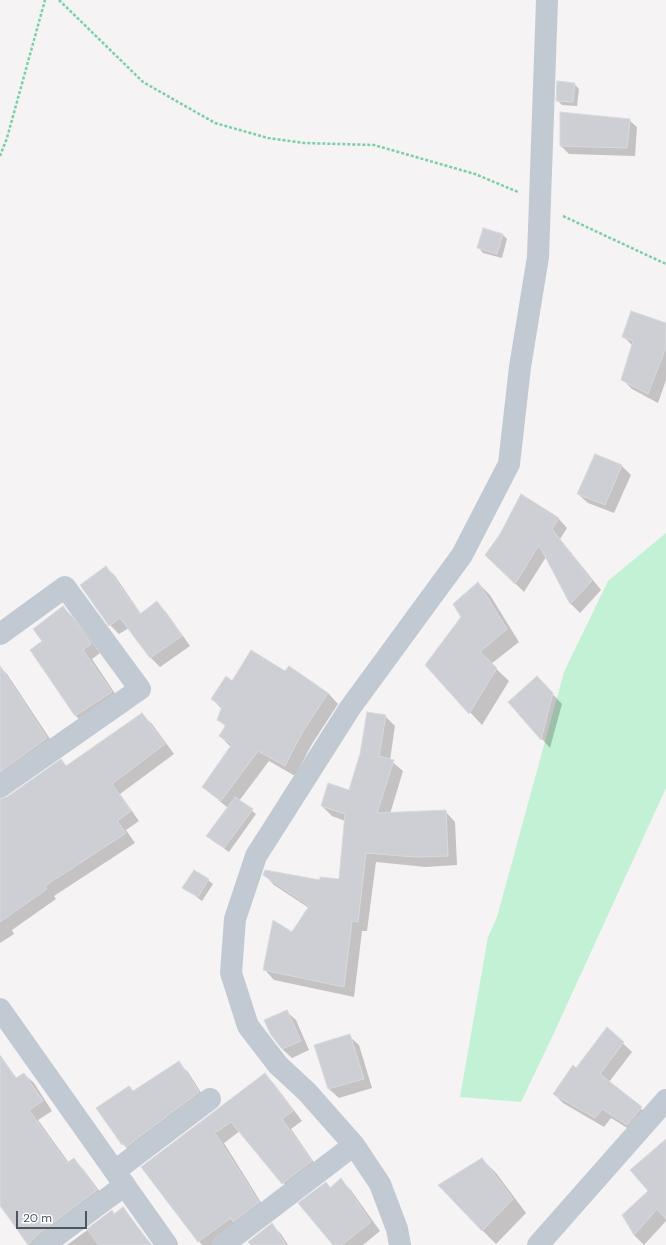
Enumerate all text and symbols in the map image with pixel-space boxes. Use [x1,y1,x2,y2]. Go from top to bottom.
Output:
scale bar [18,1203,89,1229]
text: 20 m [23,1210,52,1226]

